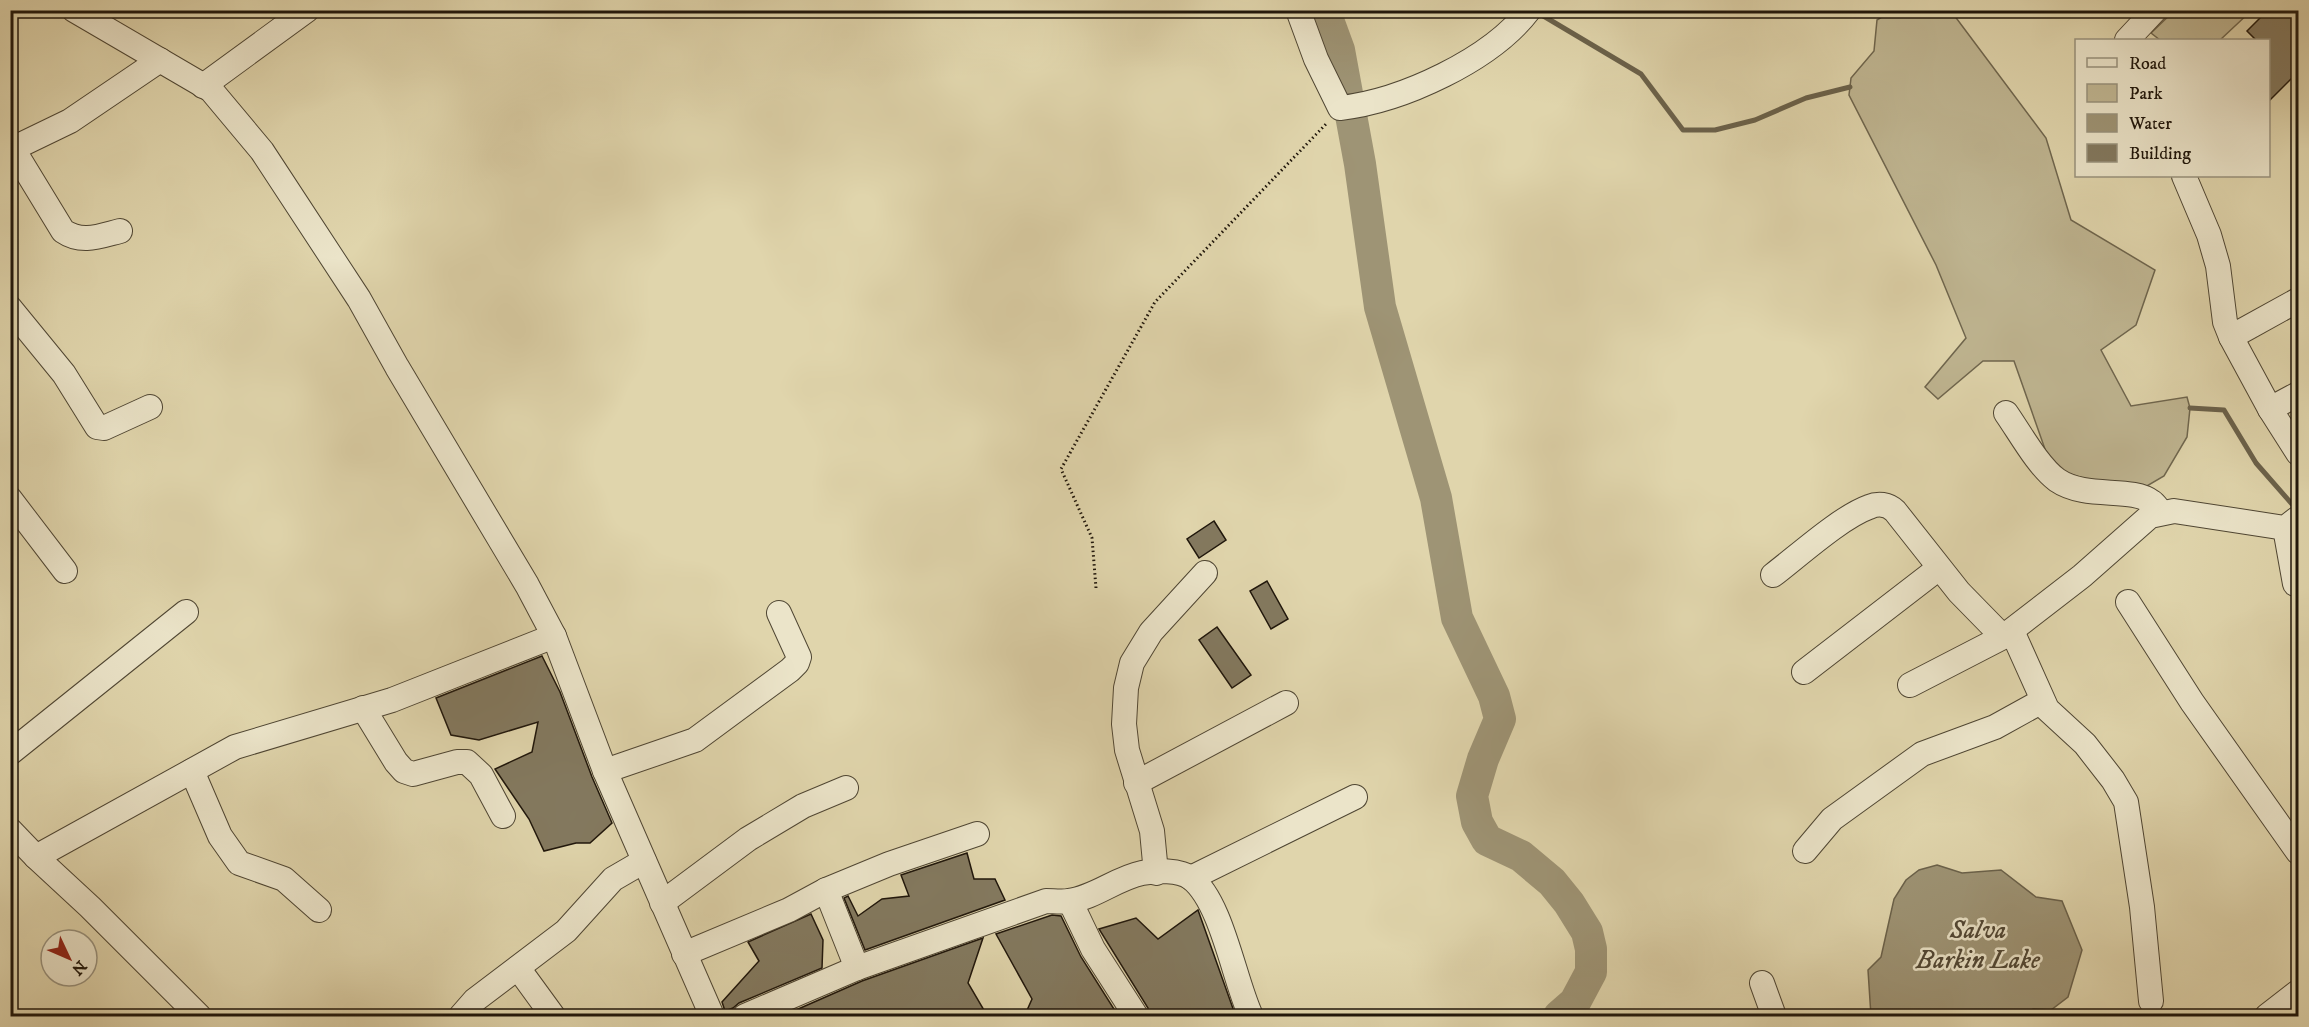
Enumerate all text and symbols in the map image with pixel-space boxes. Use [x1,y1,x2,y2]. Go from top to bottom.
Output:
legend [2075,39,2270,177]
text: Road [2129,53,2166,75]
text: Park [2129,83,2163,105]
text: Water [2128,113,2172,135]
text: Building [2129,143,2191,165]
water label: Salva Barkin Lake [1915,914,2041,977]
north arrow [39,928,99,988]
text: N [67,956,91,979]

